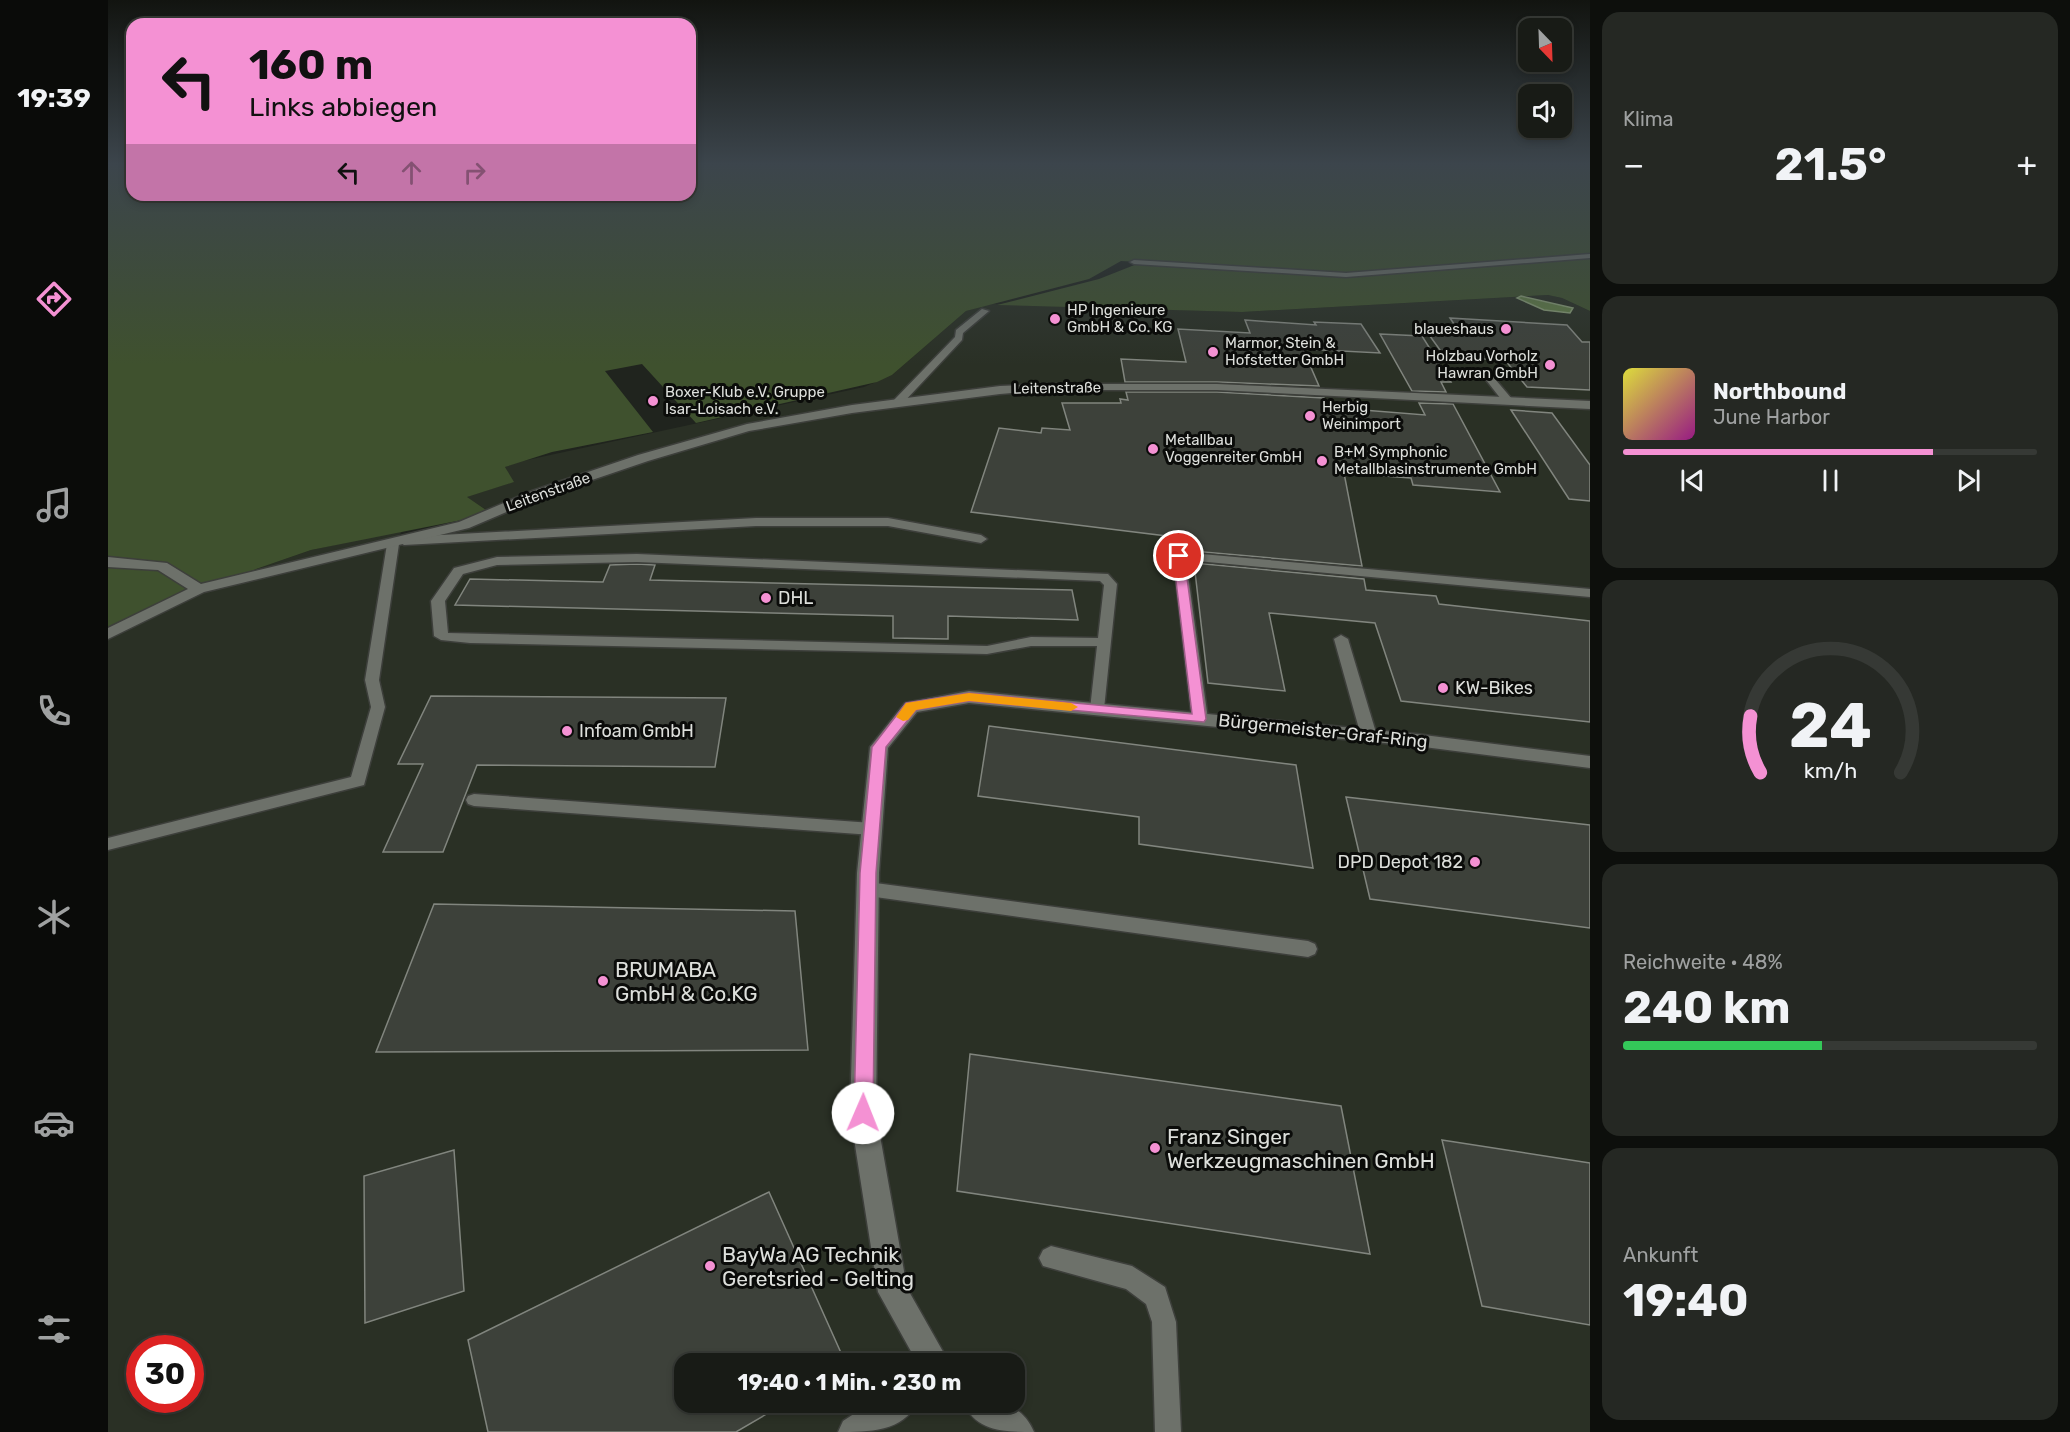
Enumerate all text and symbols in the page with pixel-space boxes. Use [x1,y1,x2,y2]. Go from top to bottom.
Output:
north arrow [1518,18,1572,72]
map controls [1518,18,1572,138]
text: 160 m [249,40,373,90]
icon: left [150,42,228,120]
text: 19:39 [17,82,91,114]
button: sound [1518,84,1572,138]
text: Links abbiegen [249,91,437,123]
text: Klima [1623,107,1674,131]
text: 21.5° [1774,138,1886,191]
text: − [1623,145,1644,184]
text: + [2016,145,2037,184]
icon: left [332,156,365,189]
icon: ahead [395,156,428,189]
icon: right [458,156,491,189]
icon: directions [33,278,75,320]
place label: HP Ingenieure GmbH & Co. KG [1067,301,1173,336]
marker: HP Ingenieure GmbH & Co. KG [1048,312,1062,326]
place label: blaueshaus [1414,320,1494,338]
marker: blaueshaus [1499,322,1513,336]
place label: Marmor, Stein & Hofstetter GmbH [1225,334,1344,369]
marker: Marmor, Stein & Hofstetter GmbH [1206,345,1220,359]
place label: Holzbau Vorholz Hawran GmbH [1426,347,1538,382]
marker: Holzbau Vorholz Hawran GmbH [1543,358,1557,372]
street label: Leitenstraße [1013,378,1101,398]
text: Northbound [1713,378,1846,405]
place label: Boxer-Klub e.V. Gruppe Isar-Loisach e.V. [665,383,825,418]
marker: Boxer-Klub e.V. Gruppe Isar-Loisach e.V. [646,394,660,408]
place label: Herbig Weinimport [1322,398,1401,433]
text: June Harbor [1713,405,1830,429]
marker: Herbig Weinimport [1303,409,1317,423]
place label: Metallbau Voggenreiter GmbH [1165,431,1302,466]
marker: Metallbau Voggenreiter GmbH [1146,442,1160,456]
place label: B+M Symphonic Metallblasinstrumente GmbH [1334,443,1537,478]
marker: B+M Symphonic Metallblasinstrumente GmbH [1315,454,1329,468]
icon: previous [1676,464,1709,497]
icon: pause [1814,464,1847,497]
icon: next [1952,464,1985,497]
street label: Leitenstraße [503,468,593,516]
icon: music [33,484,75,526]
pin [1153,530,1204,581]
icon: arrive [1162,539,1195,572]
place label: DHL [778,587,813,609]
marker: DHL [759,591,773,605]
place label: KW-Bikes [1455,677,1533,699]
marker: KW-Bikes [1436,681,1450,695]
text: 24 [1789,689,1871,763]
icon: phone [33,690,75,732]
street label: Bürgermeister-Graf-Ring [1217,709,1429,753]
place label: Infoam GmbH [579,720,694,742]
marker: Infoam GmbH [560,724,574,738]
text: km/h [1803,758,1857,783]
place label: DPD Depot 182 [1338,851,1463,873]
marker: DPD Depot 182 [1468,855,1482,869]
icon: climate [33,896,75,938]
text: Reichweite · 48% [1623,950,1783,974]
place label: BRUMABA GmbH & Co.KG [615,957,757,1006]
marker: BRUMABA GmbH & Co.KG [596,974,610,988]
text: 240 km [1623,981,1791,1034]
position arrow [831,1081,895,1145]
icon: car [33,1102,75,1144]
place label: Franz Singer Werkzeugmaschinen GmbH [1167,1124,1435,1173]
marker: Franz Singer Werkzeugmaschinen GmbH [1148,1141,1162,1155]
place label: BayWa AG Technik Geretsried - Gelting [722,1242,914,1291]
text: Ankunft [1623,1243,1698,1267]
marker: BayWa AG Technik Geretsried - Gelting [703,1259,717,1273]
text: 19:40 [1623,1274,1749,1327]
icon: filters [33,1308,75,1350]
speed limit sign: 30 [126,1335,204,1413]
text: 19:40 · 1 Min. · 230 m [738,1369,961,1396]

